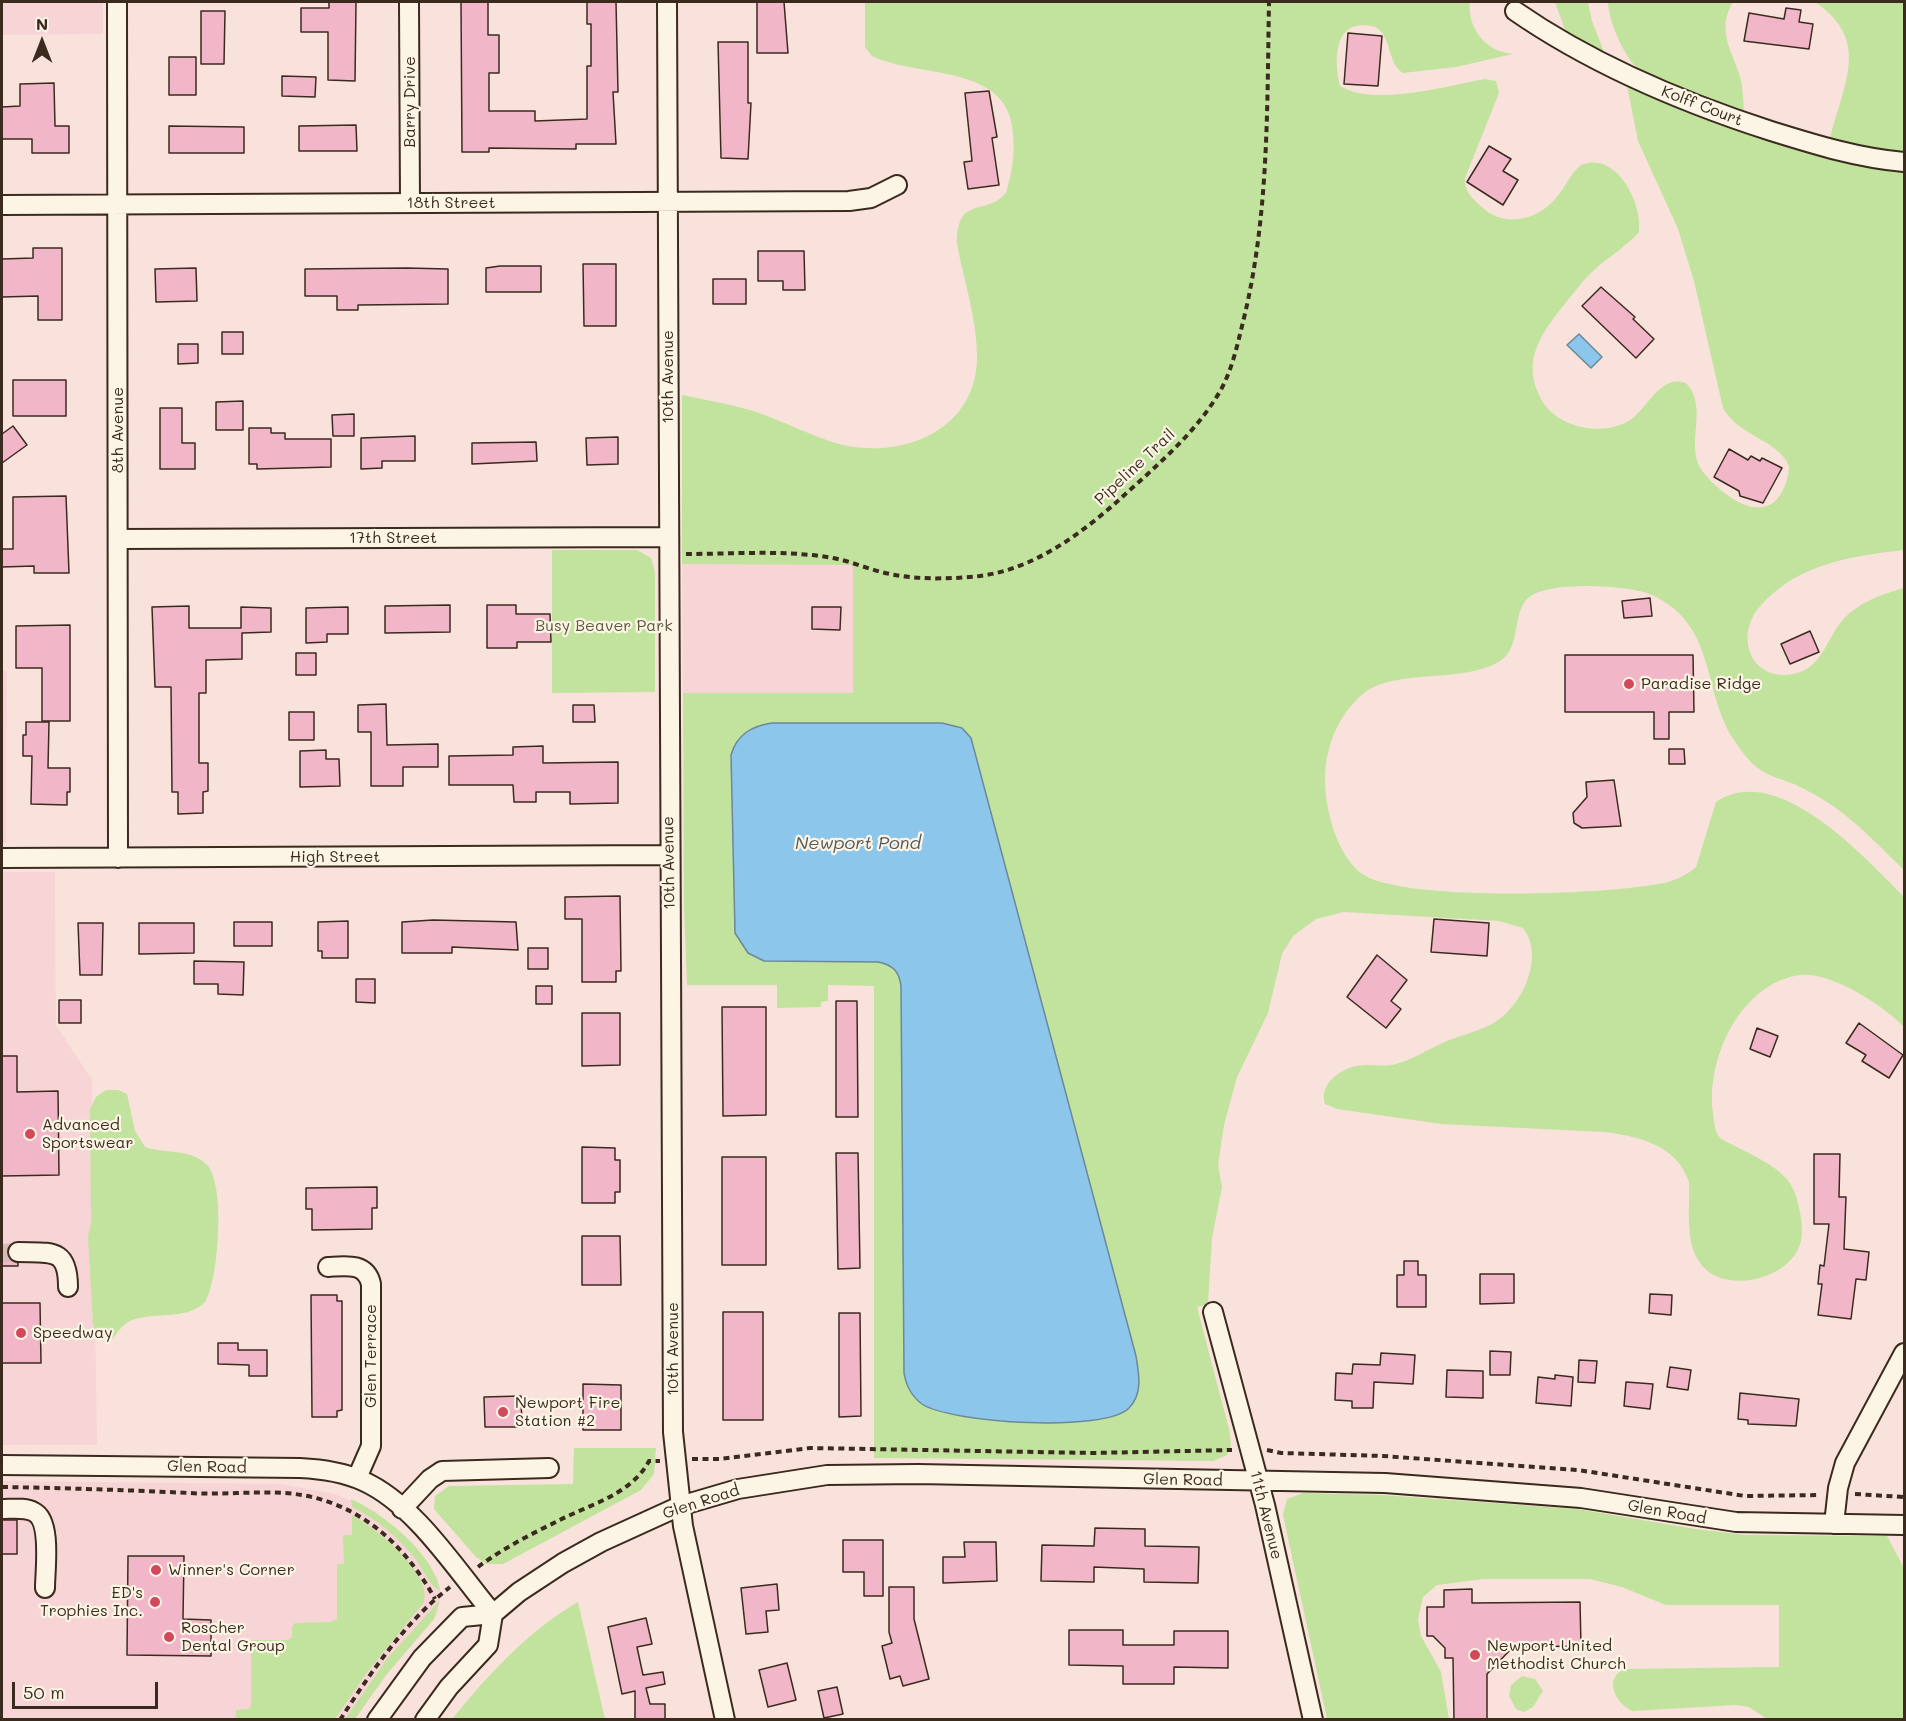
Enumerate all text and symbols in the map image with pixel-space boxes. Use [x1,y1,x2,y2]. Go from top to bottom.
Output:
north arrow [12,12,72,72]
text: N [36,13,48,34]
street label: Barry Drive [400,56,420,148]
street label: Kolff Court [1659,82,1745,130]
street label: 18th Street [407,193,495,213]
street label: 10th Avenue [658,330,678,424]
street label: 8th Avenue [108,387,128,473]
street label: Pipeline Trail [1091,425,1179,509]
street label: 17th Street [349,528,437,548]
park label: Busy Beaver Park [535,616,673,636]
place label: Paradise Ridge [1641,674,1761,694]
marker: Paradise Ridge [1622,677,1636,691]
street label: 10th Avenue [659,816,679,910]
water label: Newport Pond [795,832,921,854]
street label: High Street [290,847,380,867]
place label: Advanced Sportswear [42,1115,134,1153]
marker: Advanced Sportswear [23,1127,37,1141]
street label: 10th Avenue [663,1302,683,1396]
street label: Glen Terrace [361,1304,381,1408]
place label: Speedway [33,1323,113,1343]
marker: Speedway [14,1326,28,1340]
place label: Newport Fire Station #2 [515,1393,620,1431]
marker: Newport Fire Station #2 [496,1405,510,1419]
street label: Glen Road [167,1457,247,1477]
street label: 11th Avenue [1246,1469,1286,1561]
street label: Glen Road [1143,1470,1223,1490]
street label: Glen Road [660,1481,742,1523]
street label: Glen Road [1626,1496,1708,1528]
place label: Winner's Corner [168,1560,295,1580]
marker: Winner's Corner [149,1563,163,1577]
place label: ED's Trophies Inc. [40,1583,143,1621]
marker: ED's Trophies Inc. [148,1595,162,1609]
place label: Roscher Dental Group [181,1618,285,1656]
marker: Roscher Dental Group [162,1630,176,1644]
place label: Newport United Methodist Church [1487,1636,1626,1674]
marker: Newport United Methodist Church [1468,1648,1482,1662]
scale bar [15,1670,160,1708]
text: 50 m [23,1680,65,1704]

